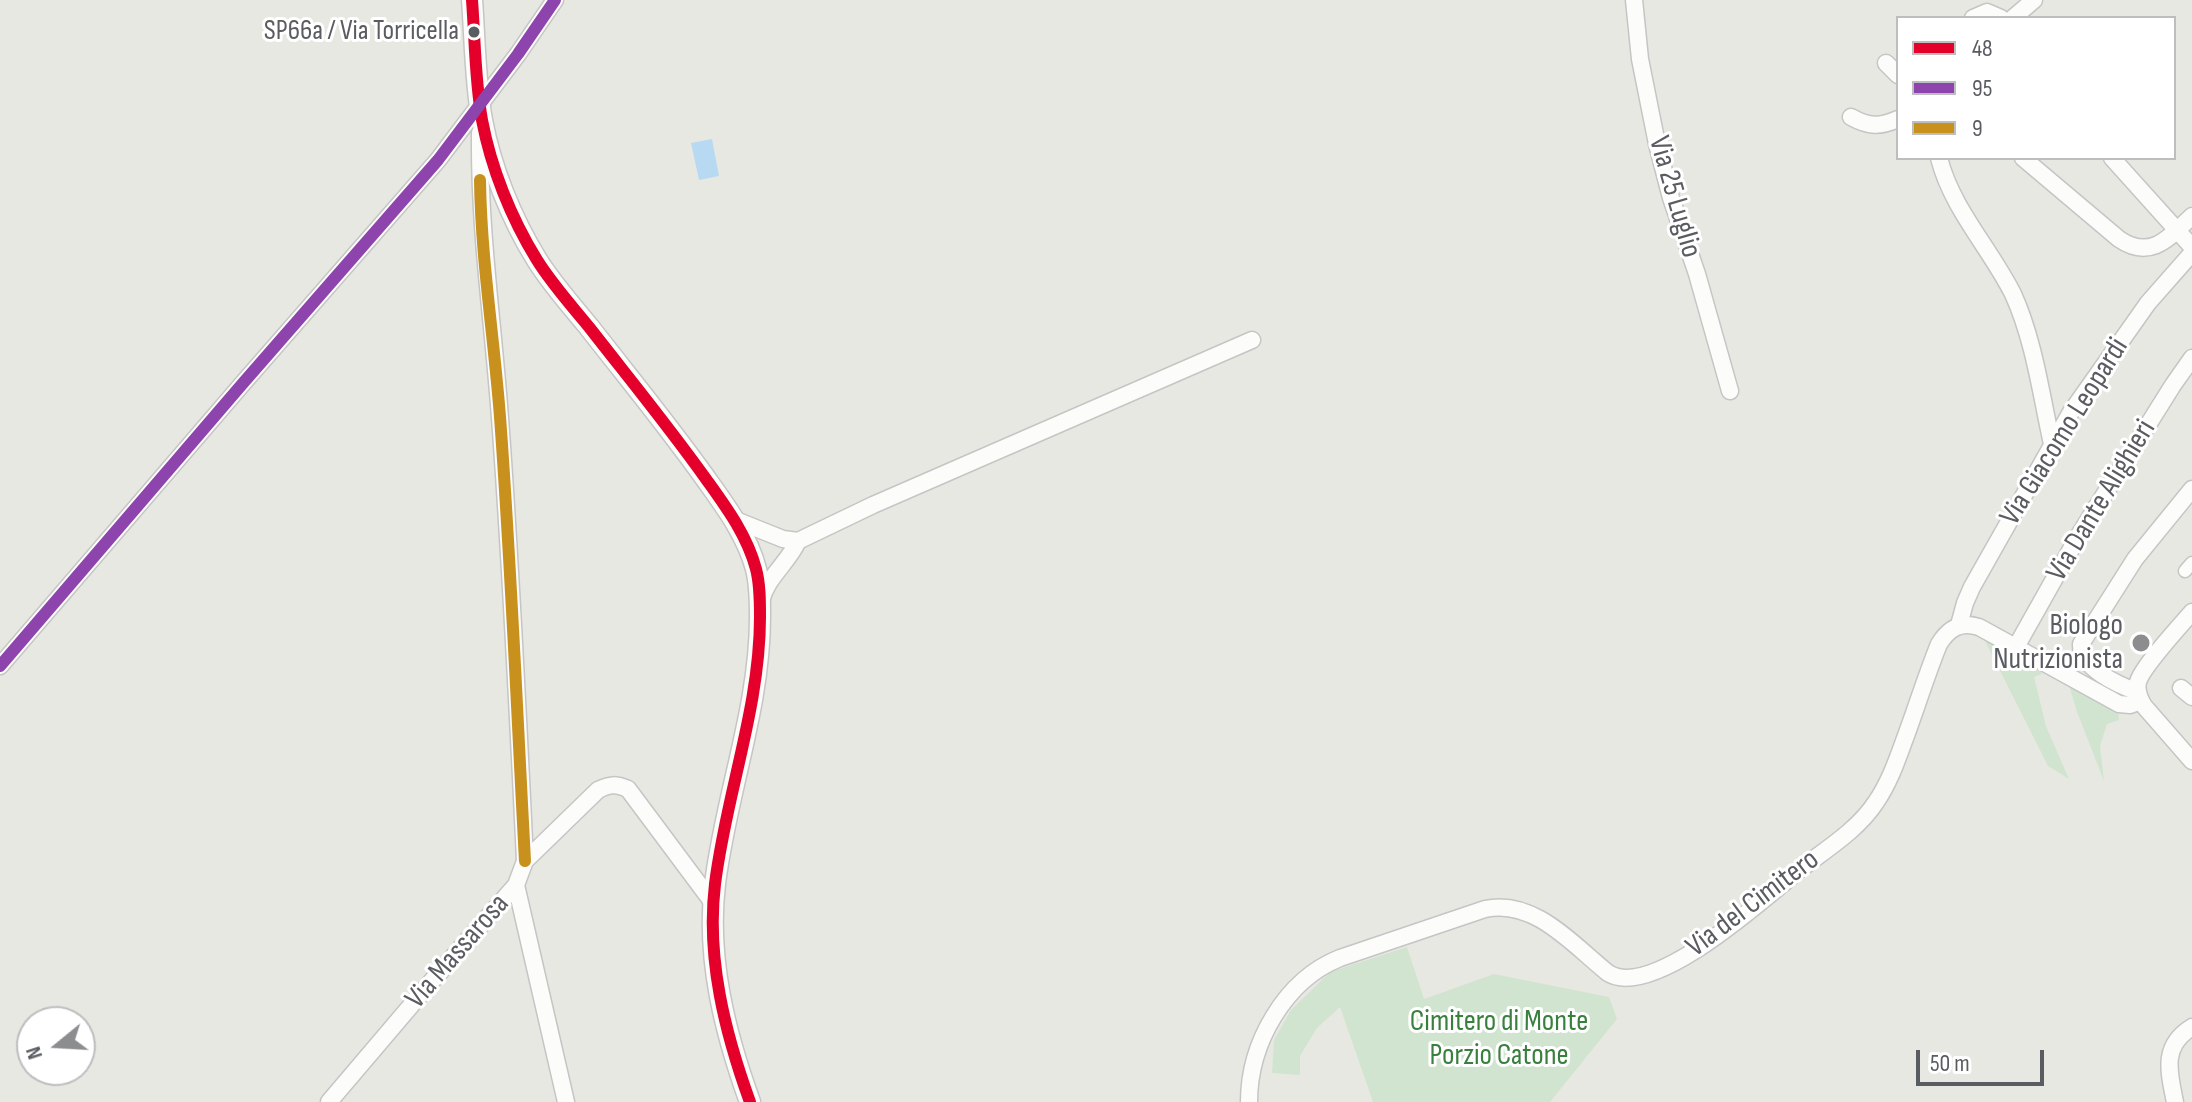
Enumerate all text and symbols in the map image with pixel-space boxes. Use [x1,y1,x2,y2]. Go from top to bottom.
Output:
place label: SP66a / Via Torricella [264,15,459,49]
legend [1896,16,2176,160]
marker: SP66a / Via Torricella [466,24,482,40]
text: 48 [1972,34,1993,63]
text: 95 [1972,74,1992,103]
text: 9 [1972,114,1983,143]
street label: Via 25 Luglio [1640,132,1708,262]
street label: Via Giacomo Leopardi [1993,332,2137,532]
street label: Via Dante Alighieri [2040,414,2164,588]
place label: Biologo Nutrizionista [1993,608,2123,678]
marker: Biologo Nutrizionista [2130,632,2152,654]
street label: Via del Cimitero [1680,842,1826,966]
street label: Via Massarosa [398,887,518,1017]
park label: Cimitero di Monte Porzio Catone [1410,1004,1588,1074]
north arrow [16,1006,96,1086]
scale bar [1920,1034,2048,1084]
text: N [20,1043,49,1063]
text: 50 m [1930,1049,1970,1078]

